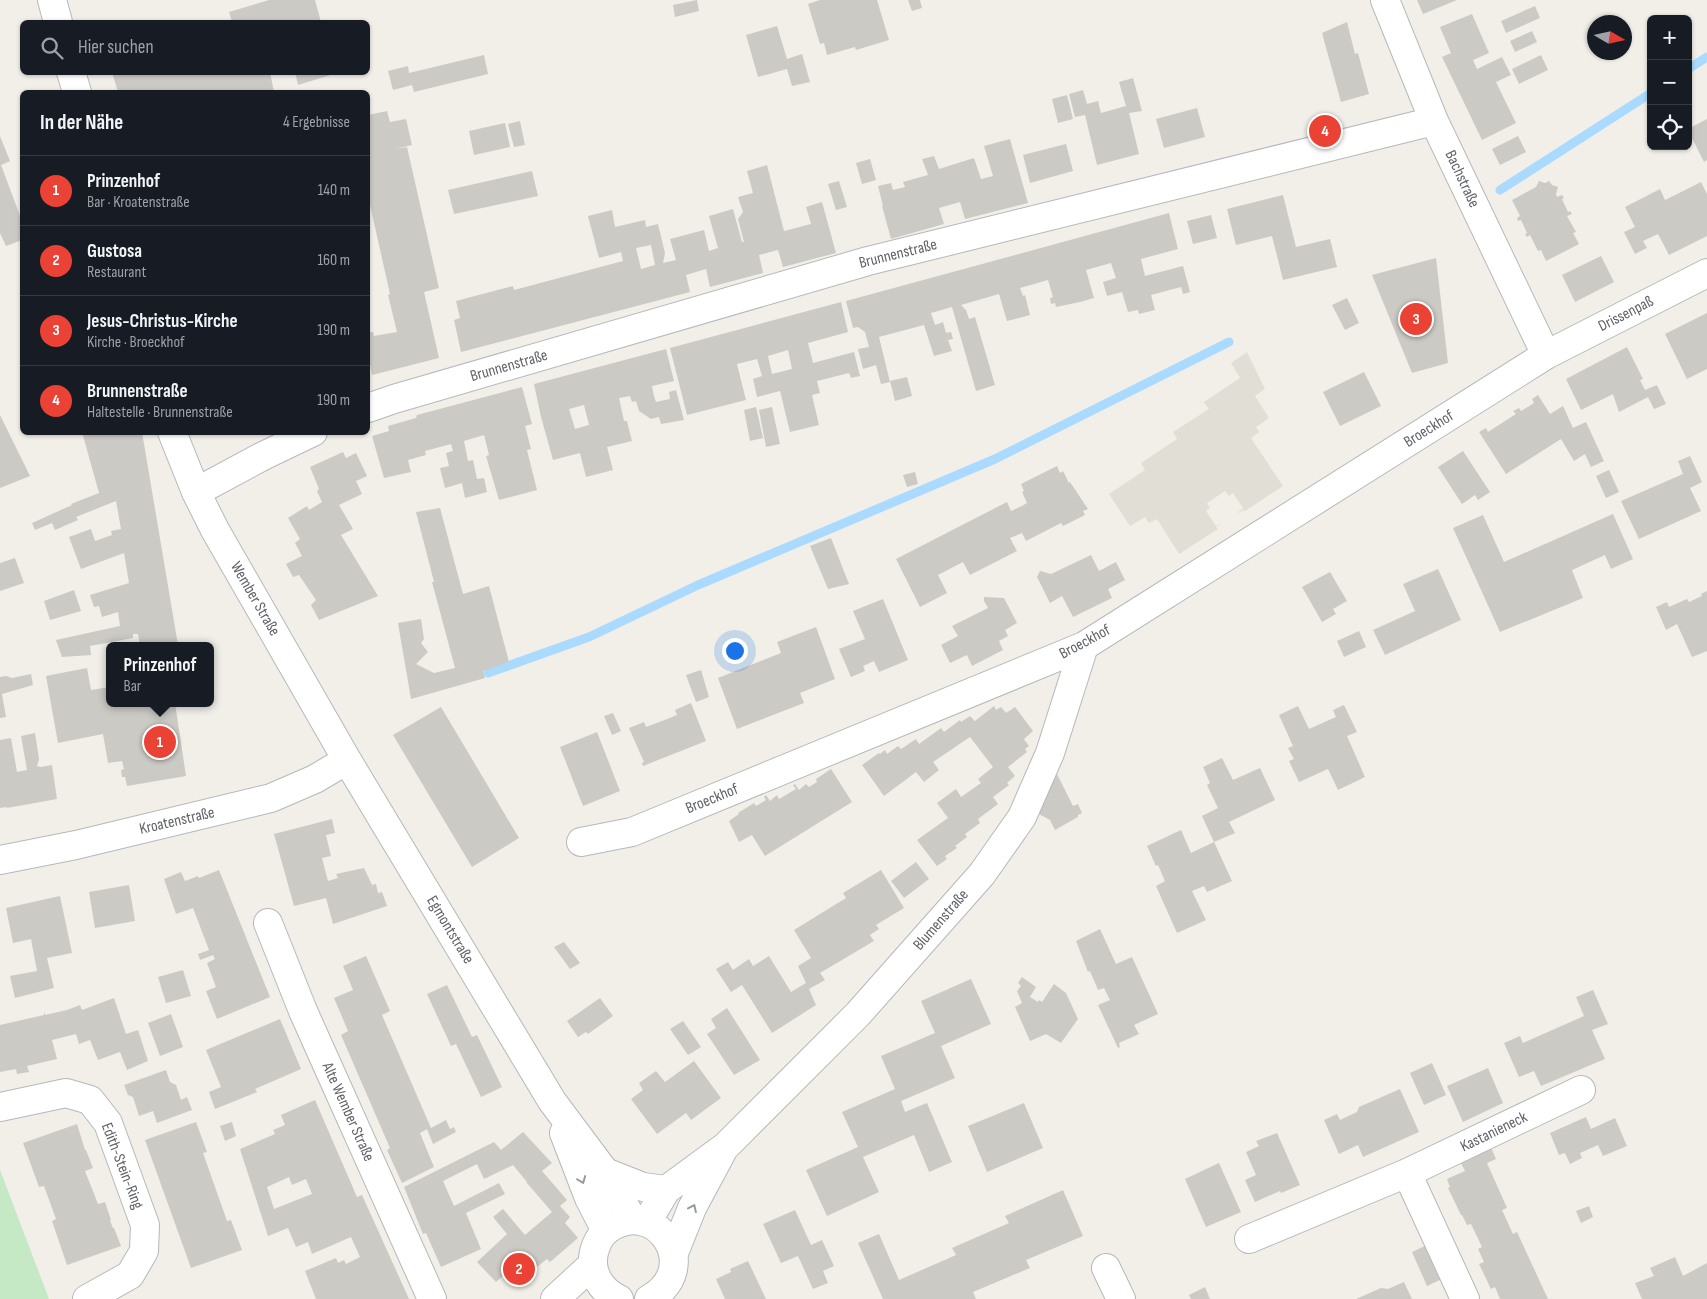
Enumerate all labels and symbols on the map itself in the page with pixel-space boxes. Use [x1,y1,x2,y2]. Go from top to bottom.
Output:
north arrow [1587,15,1632,60]
pin: 4 [1309,112,1341,150]
street label: Bachstraße [1441,147,1483,211]
street label: Brunnenstraße [857,235,939,273]
street label: Drissenpaß [1595,292,1657,336]
pin: 3 [1400,300,1432,338]
street label: Brunnenstraße [468,346,550,386]
street label: Broeckhof [1401,406,1458,452]
street label: Wember Straße [226,559,284,639]
street label: Broeckhof [1056,621,1114,663]
your location [722,638,748,664]
pin: 1 [144,723,176,761]
street label: Broeckhof [683,780,741,818]
street label: Kroatenstraße [138,803,216,839]
street label: Blumenstraße [909,886,973,954]
street label: Egmontstraße [422,893,478,967]
street label: Alte Wember Straße [317,1059,378,1164]
street label: Kastanieneck [1457,1108,1531,1156]
street label: Edith-Stein-Ring [97,1120,147,1212]
one-way arrow [576,1175,586,1183]
one-way arrow [687,1204,697,1213]
pin: 2 [503,1250,535,1288]

